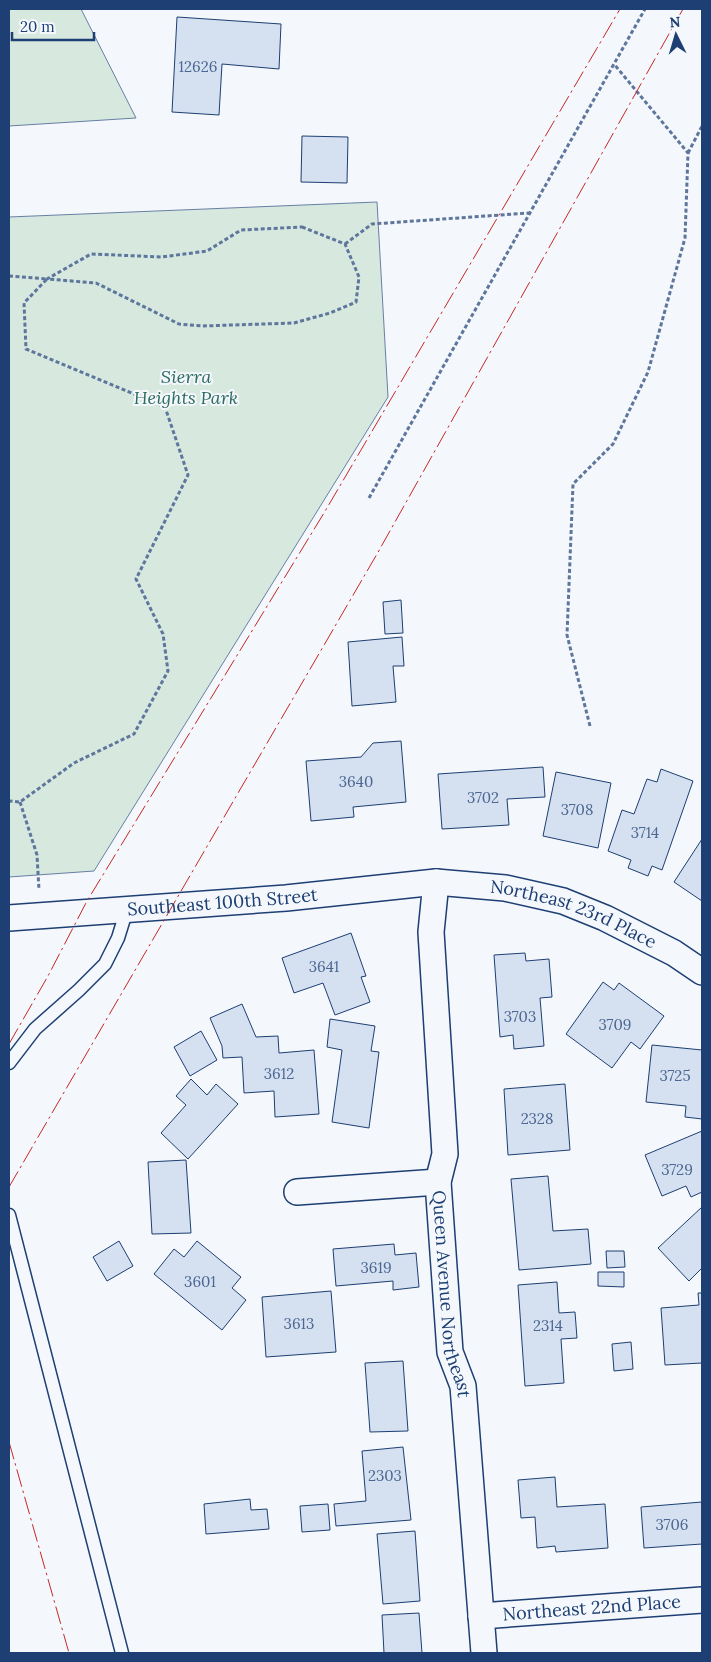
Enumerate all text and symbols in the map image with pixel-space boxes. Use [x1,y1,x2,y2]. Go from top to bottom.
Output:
scale bar [12,10,95,42]
north arrow [651,10,701,60]
text: N [669,13,681,31]
text: 20 m [20,17,55,36]
house number: 12626 [179,57,217,76]
park label: Sierra Heights Park [134,365,238,409]
house number: 3640 [339,772,373,791]
house number: 3702 [467,788,499,807]
house number: 3708 [561,800,593,819]
house number: 3714 [631,823,659,842]
street label: Northeast 23rd Place [489,875,661,953]
street label: Southeast 100th Street [126,883,319,920]
house number: 3641 [309,957,339,976]
house number: 3703 [504,1007,536,1026]
house number: 3709 [599,1015,631,1034]
house number: 3612 [264,1064,294,1083]
house number: 3725 [659,1066,691,1085]
house number: 2328 [521,1109,553,1128]
house number: 3729 [661,1160,693,1179]
street label: Queen Avenue Northeast [428,1189,476,1399]
house number: 3619 [360,1258,392,1277]
house number: 3601 [184,1272,216,1291]
house number: 3613 [284,1314,314,1333]
house number: 2314 [533,1316,563,1335]
house number: 2303 [368,1466,402,1485]
house number: 3706 [656,1515,688,1534]
street label: Northeast 22nd Place [502,1590,682,1625]

